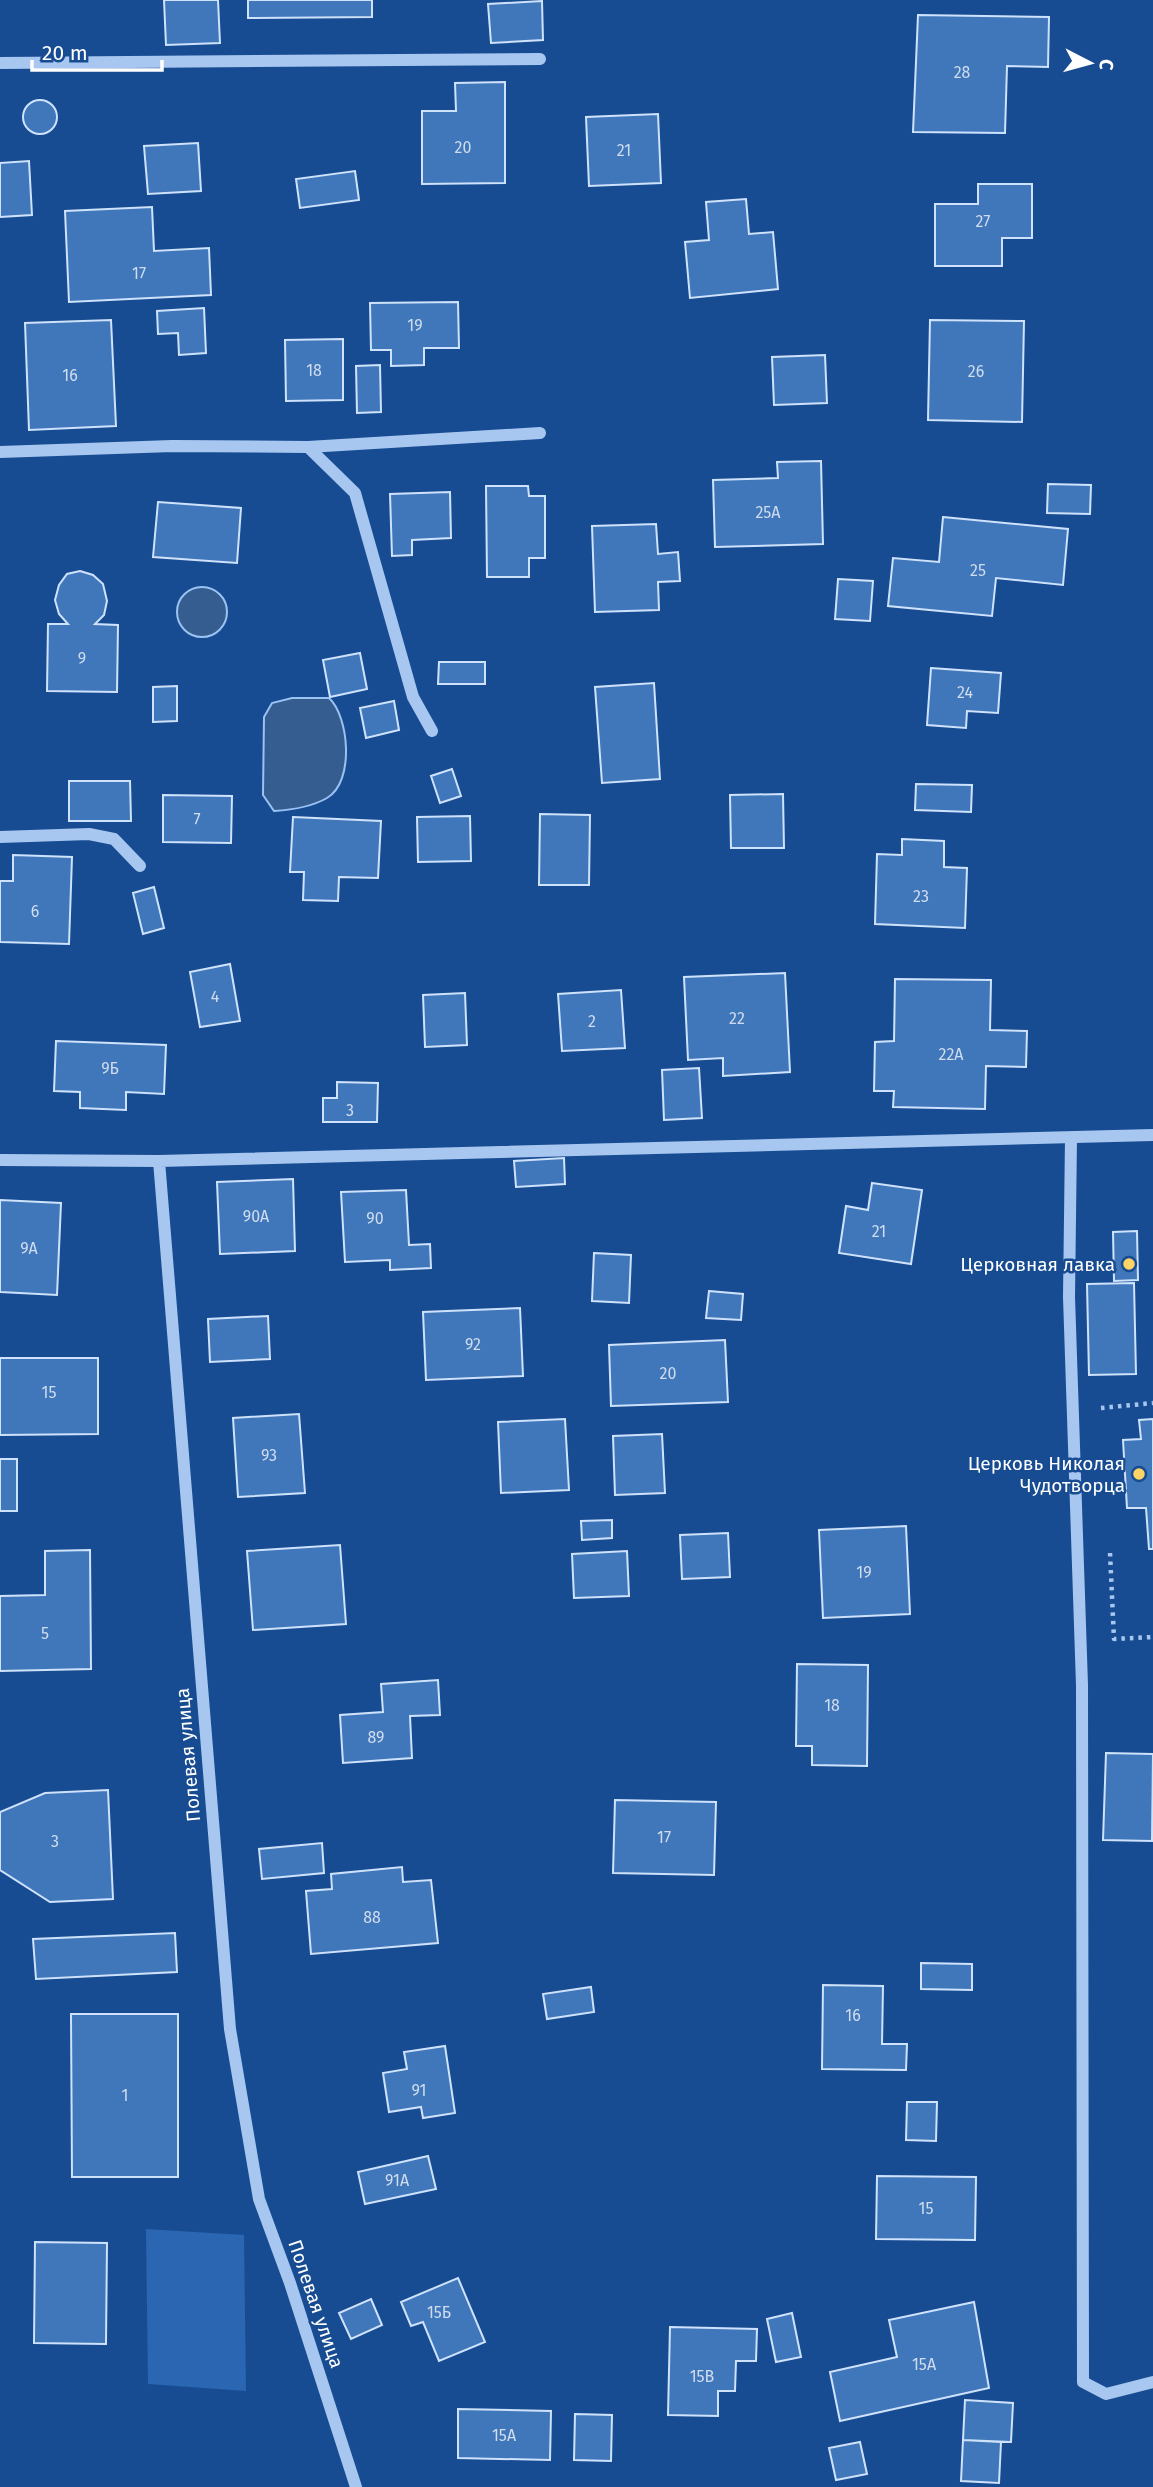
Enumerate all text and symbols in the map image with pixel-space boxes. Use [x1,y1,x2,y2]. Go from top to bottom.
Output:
scale bar [32,28,161,72]
north arrow [1055,28,1125,98]
text: 20 m [42,40,88,66]
text: С [1094,58,1118,71]
house number: 28 [954,63,971,82]
house number: 20 [455,138,471,157]
house number: 21 [617,141,631,160]
house number: 27 [976,212,990,231]
house number: 17 [132,264,146,283]
house number: 19 [407,316,423,335]
house number: 18 [306,361,322,380]
house number: 26 [968,362,984,381]
house number: 16 [62,366,78,385]
house number: 25А [755,503,781,522]
house number: 25 [970,561,986,580]
house number: 9 [78,649,86,668]
house number: 24 [957,683,973,702]
house number: 7 [193,810,201,829]
house number: 23 [913,887,929,906]
house number: 6 [31,902,39,921]
house number: 4 [211,987,220,1006]
house number: 22 [729,1009,745,1028]
house number: 2 [588,1012,596,1031]
house number: 22А [938,1045,964,1064]
house number: 9Б [101,1059,119,1078]
house number: 3 [346,1101,354,1120]
house number: 90А [243,1207,270,1226]
house number: 90 [366,1209,384,1228]
house number: 21 [872,1222,886,1241]
house number: 9А [20,1239,39,1258]
place label: Церковная лавка [960,1253,1115,1276]
marker: Церковная лавка [1121,1256,1137,1272]
house number: 92 [465,1335,481,1354]
house number: 20 [660,1364,676,1383]
house number: 15 [42,1383,56,1402]
house number: 93 [261,1446,277,1465]
place label: Церковь Николая Чудотворца [968,1452,1125,1497]
marker: Церковь Николая Чудотворца [1131,1466,1147,1482]
house number: 19 [856,1563,872,1582]
house number: 5 [41,1624,49,1643]
street label: Полевая улица [171,1687,205,1823]
house number: 18 [824,1696,840,1715]
house number: 89 [368,1728,384,1747]
house number: 17 [657,1828,671,1847]
house number: 3 [51,1832,59,1851]
house number: 88 [363,1908,381,1927]
house number: 16 [845,2006,861,2025]
house number: 91 [411,2081,427,2100]
house number: 1 [122,2086,128,2105]
house number: 91А [385,2171,410,2190]
house number: 15 [919,2199,933,2218]
street label: Полевая улица [283,2237,349,2371]
house number: 15Б [427,2303,451,2322]
house number: 15А [912,2355,937,2374]
house number: 15В [690,2367,715,2386]
house number: 15А [492,2426,517,2445]

